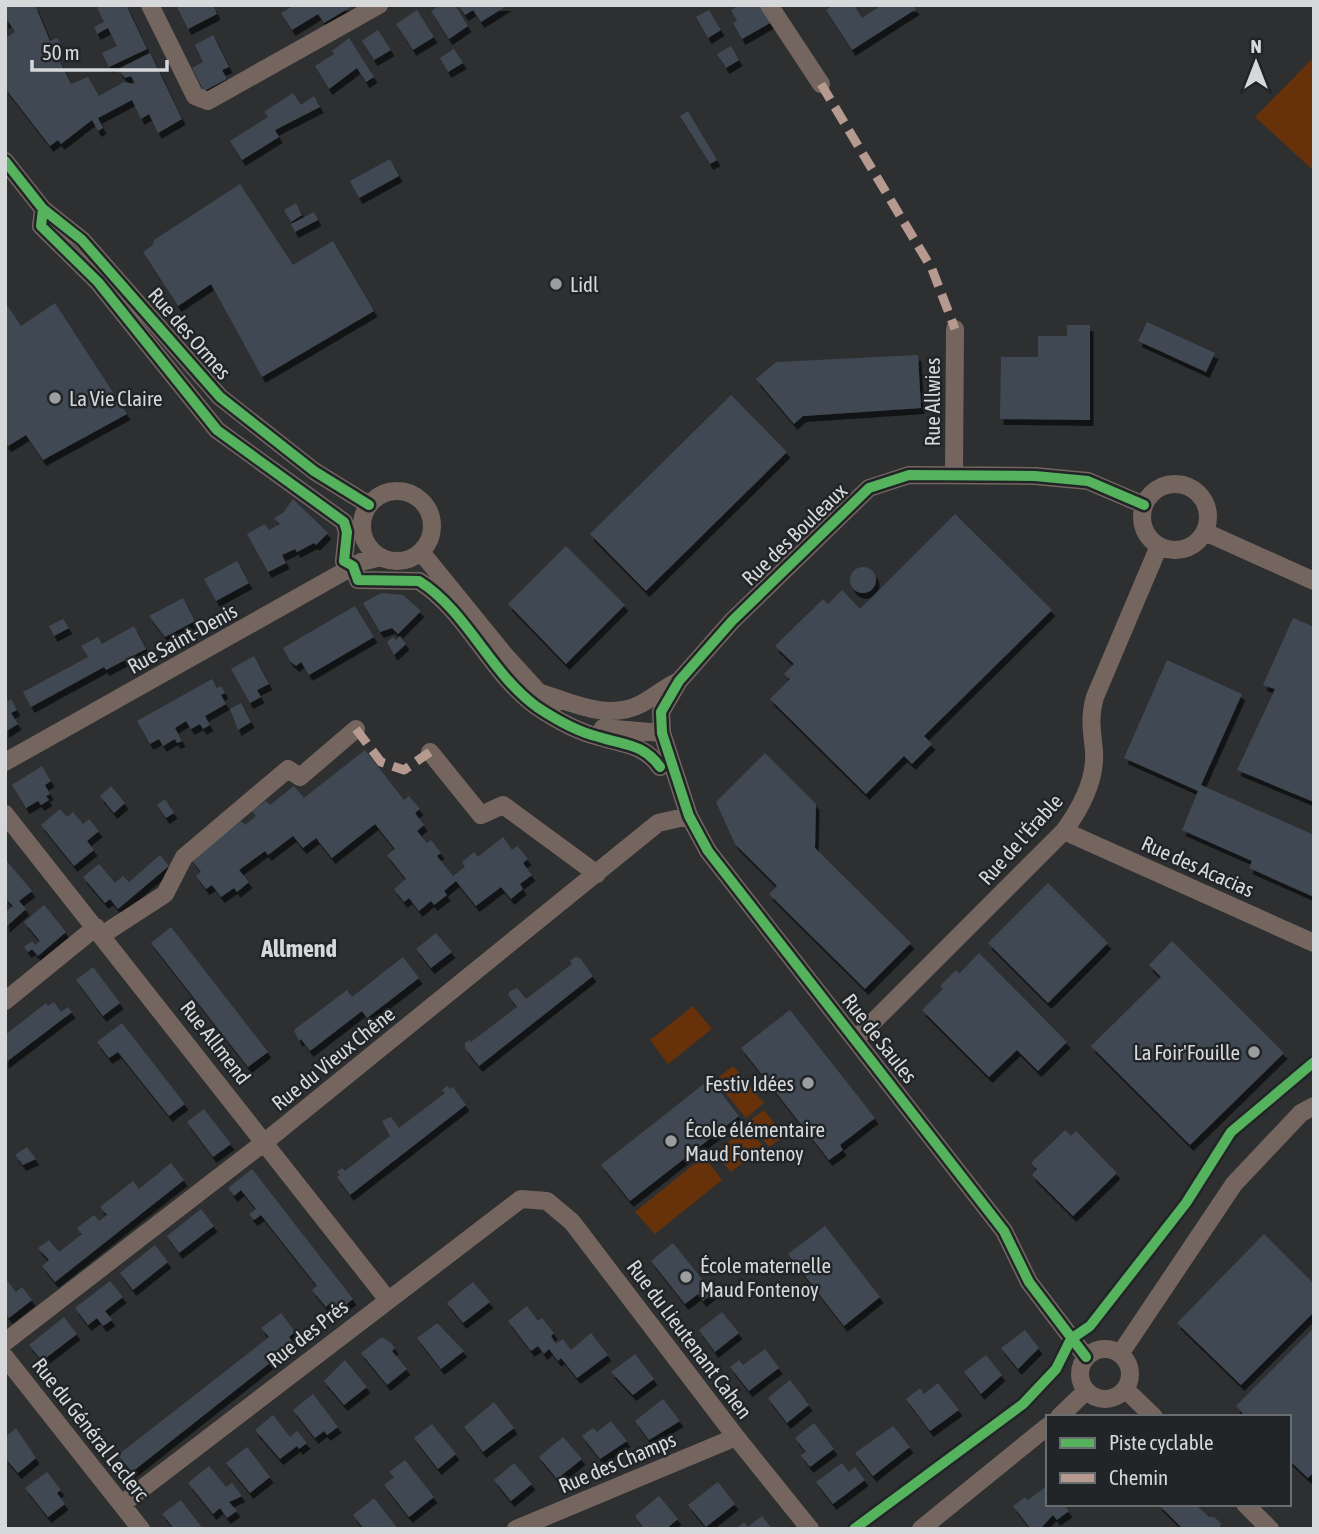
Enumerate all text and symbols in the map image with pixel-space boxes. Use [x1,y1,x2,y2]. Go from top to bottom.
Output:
scale bar [32,28,166,72]
north arrow [1221,28,1291,98]
text: N [1250,35,1262,57]
text: 50 m [42,40,80,64]
place label: Lidl [570,272,599,296]
marker: Lidl [548,276,564,292]
street label: Rue des Ormes [144,282,236,384]
street label: Rue Allwies [920,358,944,446]
place label: La Vie Claire [69,386,163,410]
marker: La Vie Claire [47,390,63,406]
street label: Rue des Bouleaux [737,478,852,590]
street label: Rue Saint-Denis [123,598,241,678]
street label: Rue de l'Érable [973,789,1067,889]
street label: Rue des Acacias [1138,831,1258,901]
district label: Allmend [260,935,337,962]
street label: Rue de Saules [838,989,922,1087]
street label: Rue Allmend [176,995,256,1089]
street label: Rue du Vieux Chêne [267,1001,399,1115]
place label: La Foir'Fouille [1134,1040,1240,1064]
marker: La Foir'Fouille [1246,1044,1262,1060]
place label: Festiv Idées [705,1071,794,1095]
marker: Festiv Idées [800,1075,816,1091]
place label: École élémentaire Maud Fontenoy [685,1117,825,1165]
marker: École élémentaire Maud Fontenoy [663,1133,679,1149]
place label: École maternelle Maud Fontenoy [700,1253,831,1301]
street label: Rue du Lieutenant Cahen [623,1255,757,1423]
marker: École maternelle Maud Fontenoy [678,1269,694,1285]
street label: Rue des Prés [262,1294,352,1372]
street label: Rue du Général Leclerc [28,1353,154,1505]
legend [1046,1415,1291,1506]
street label: Rue des Champs [555,1427,679,1497]
text: Piste cyclable [1109,1430,1214,1454]
text: Chemin [1109,1465,1168,1489]

